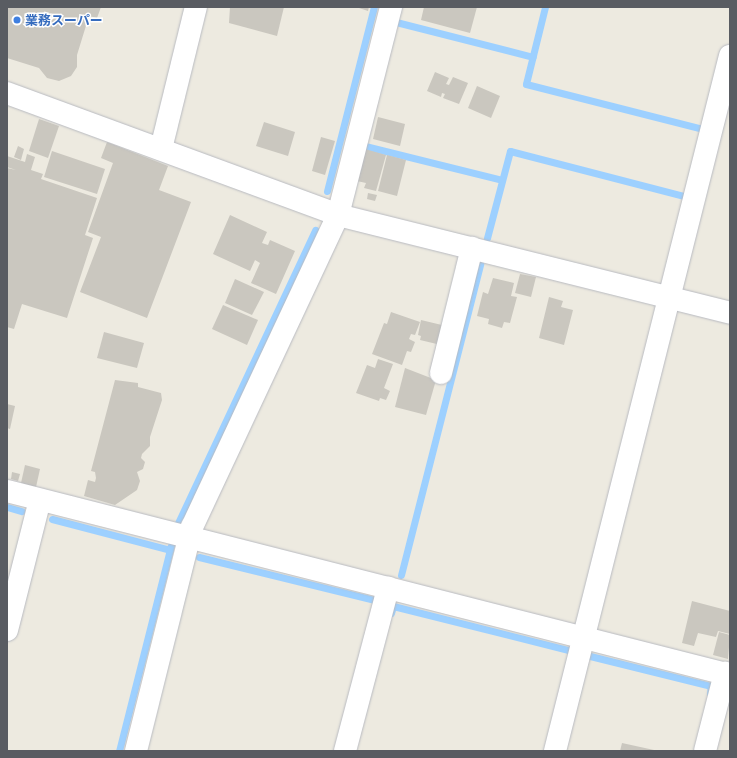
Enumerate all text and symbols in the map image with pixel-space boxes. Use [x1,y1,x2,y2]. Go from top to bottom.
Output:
place label: 業務スーパー [25,12,103,28]
marker: 業務スーパー [12,15,22,25]

